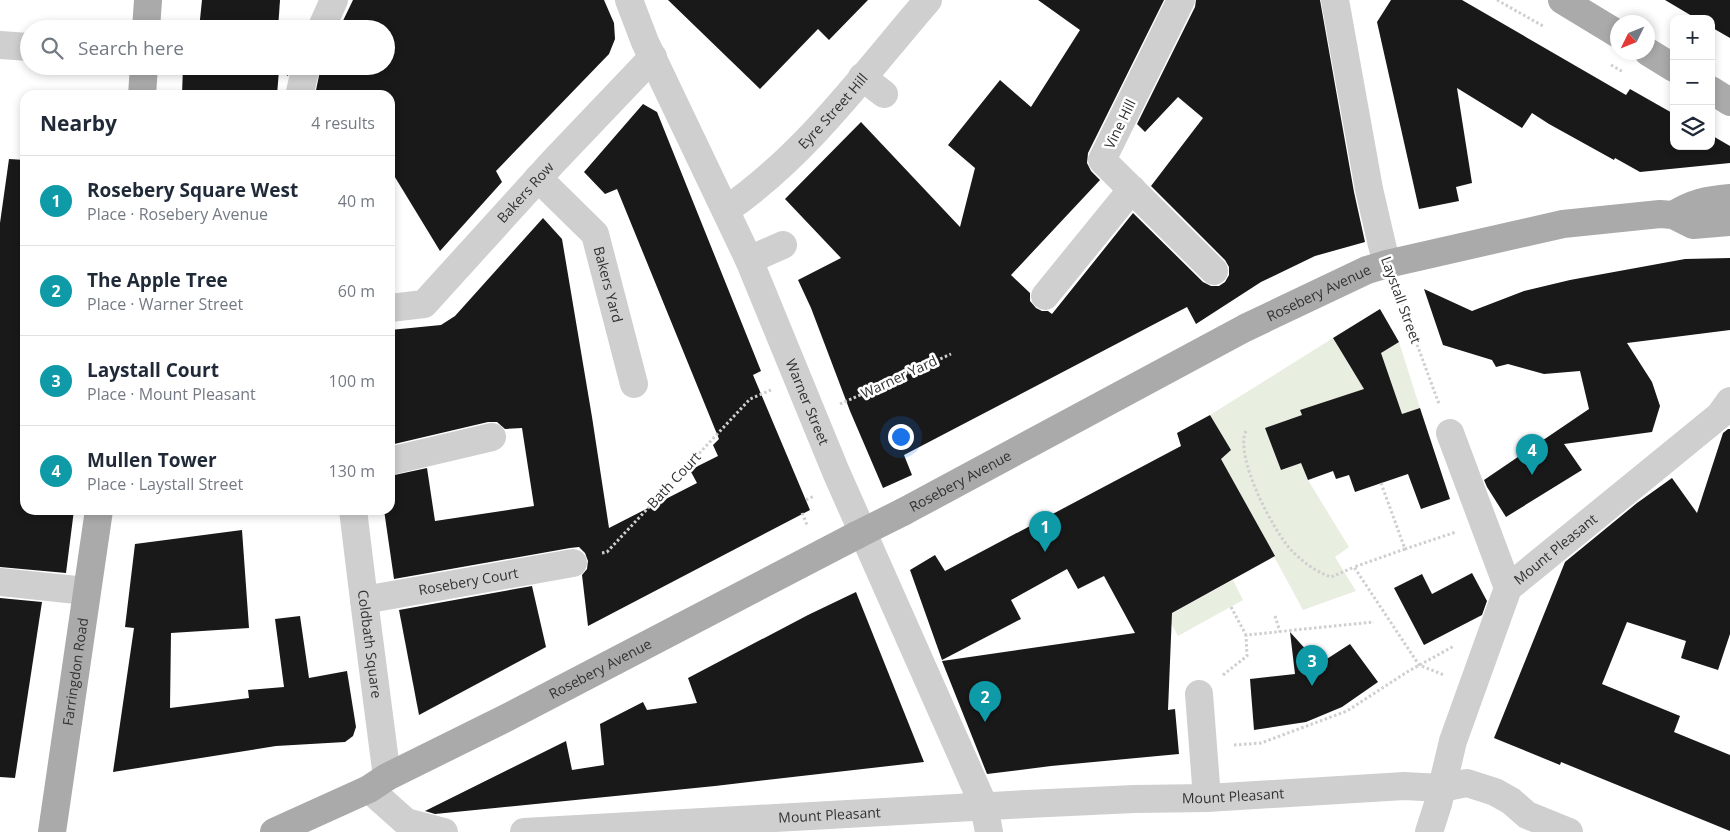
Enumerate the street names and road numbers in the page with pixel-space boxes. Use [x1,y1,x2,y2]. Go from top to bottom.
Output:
street label: Eyre Street Hill [794,69,872,153]
street label: Vine Hill [1099,96,1140,152]
street label: Bakers Row [492,157,558,227]
street label: Bakers Yard [590,244,628,324]
street label: Laystall Street [1377,254,1426,346]
street label: Rosebery Avenue [1263,260,1374,325]
street label: Warner Yard [858,351,940,403]
street label: Warner Street [782,356,834,448]
street label: Rosebery Avenue [906,446,1014,516]
street label: Bath Court [643,447,705,512]
street label: Mount Pleasant [1509,509,1601,589]
street label: Rosebery Court [417,563,520,599]
street label: Coldbath Square [354,589,387,699]
street label: Farringdon Road [58,616,92,727]
street label: Rosebery Avenue [545,634,655,703]
street label: Mount Pleasant [1182,783,1285,807]
street label: Mount Pleasant [778,802,881,827]

